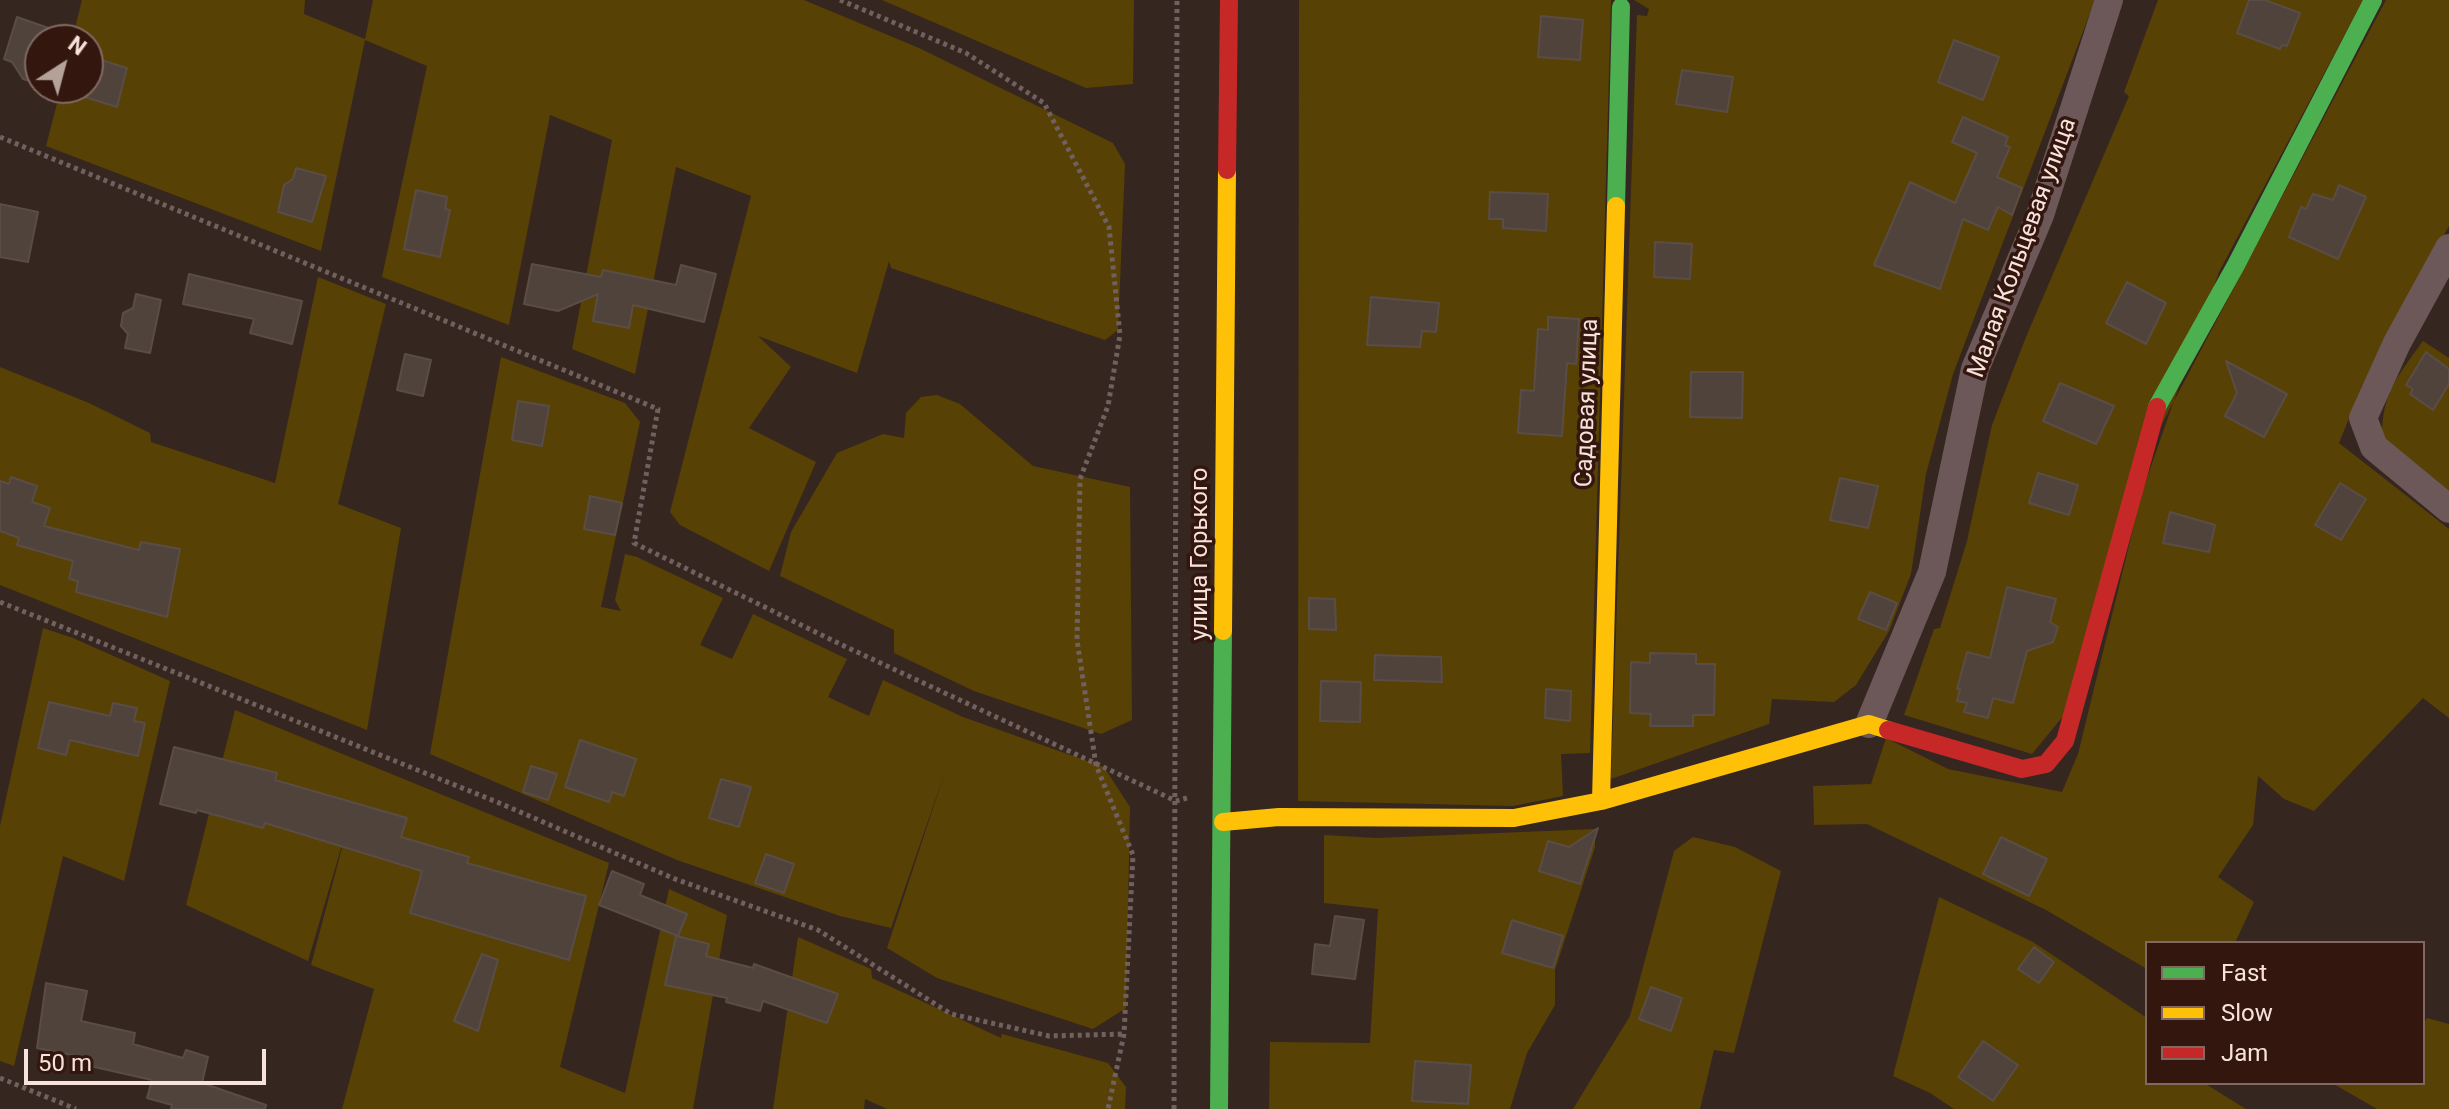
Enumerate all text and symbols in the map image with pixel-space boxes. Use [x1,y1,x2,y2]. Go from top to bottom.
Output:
north arrow [24,24,104,104]
text: N [64,31,91,60]
street label: Малая Кольцевая улица [1963,114,2083,382]
street label: Садовая улица [1571,318,1605,488]
street label: улица Горького [1187,467,1215,641]
legend [2145,941,2425,1085]
text: Fast [2221,959,2267,987]
text: Slow [2221,999,2273,1027]
scale bar [28,1033,270,1083]
text: Jam [2221,1039,2268,1067]
text: 50 m [38,1049,92,1077]

